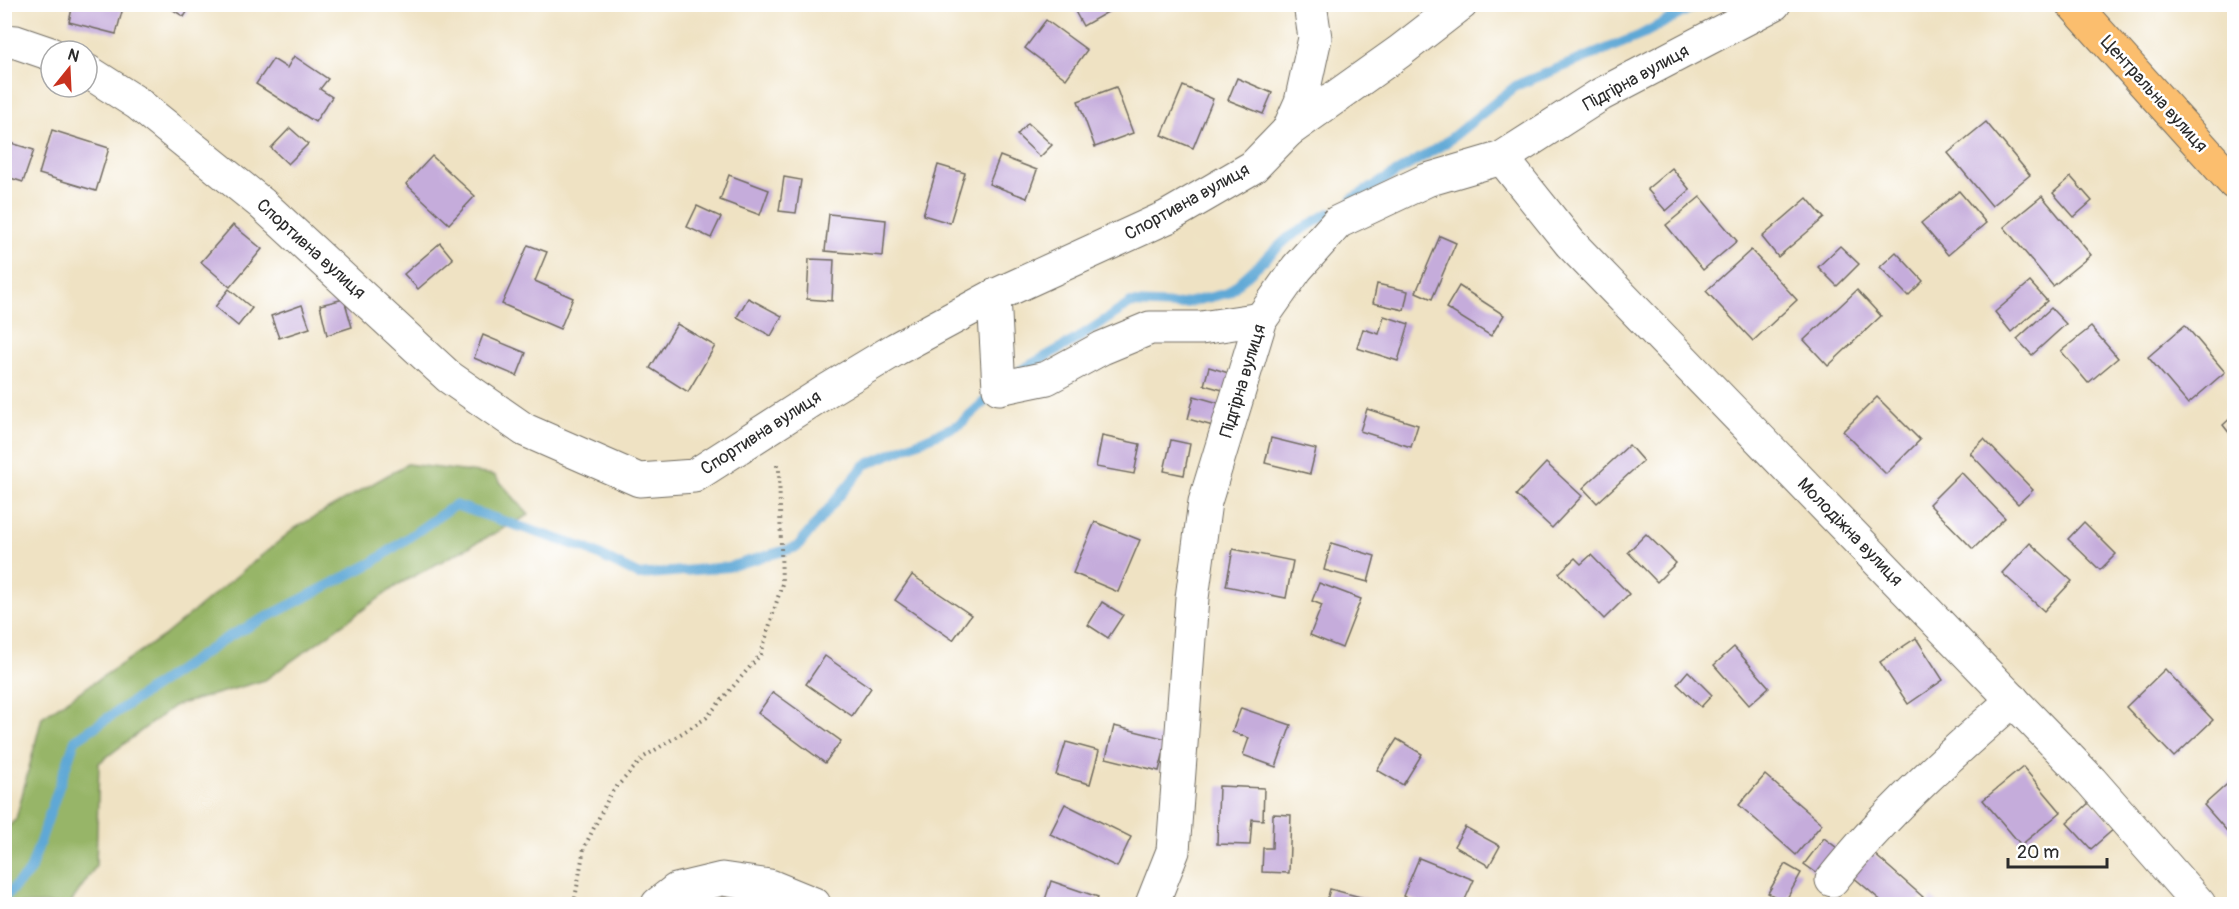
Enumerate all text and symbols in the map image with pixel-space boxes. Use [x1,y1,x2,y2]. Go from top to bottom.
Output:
street label: Центральна вулиця [2096,31,2212,157]
north arrow [39,39,99,99]
street label: Підгірна вулиця [1579,39,1693,117]
text: N [65,45,82,67]
street label: Спортивна вулиця [1120,158,1254,246]
street label: Спортивна вулиця [252,194,370,304]
street label: Підгірна вулиця [1215,321,1271,441]
street label: Спортивна вулиця [696,385,826,481]
street label: Молодіжна вулиця [1792,473,1908,591]
scale bar [2008,831,2107,869]
text: 20 m [2017,841,2059,864]

